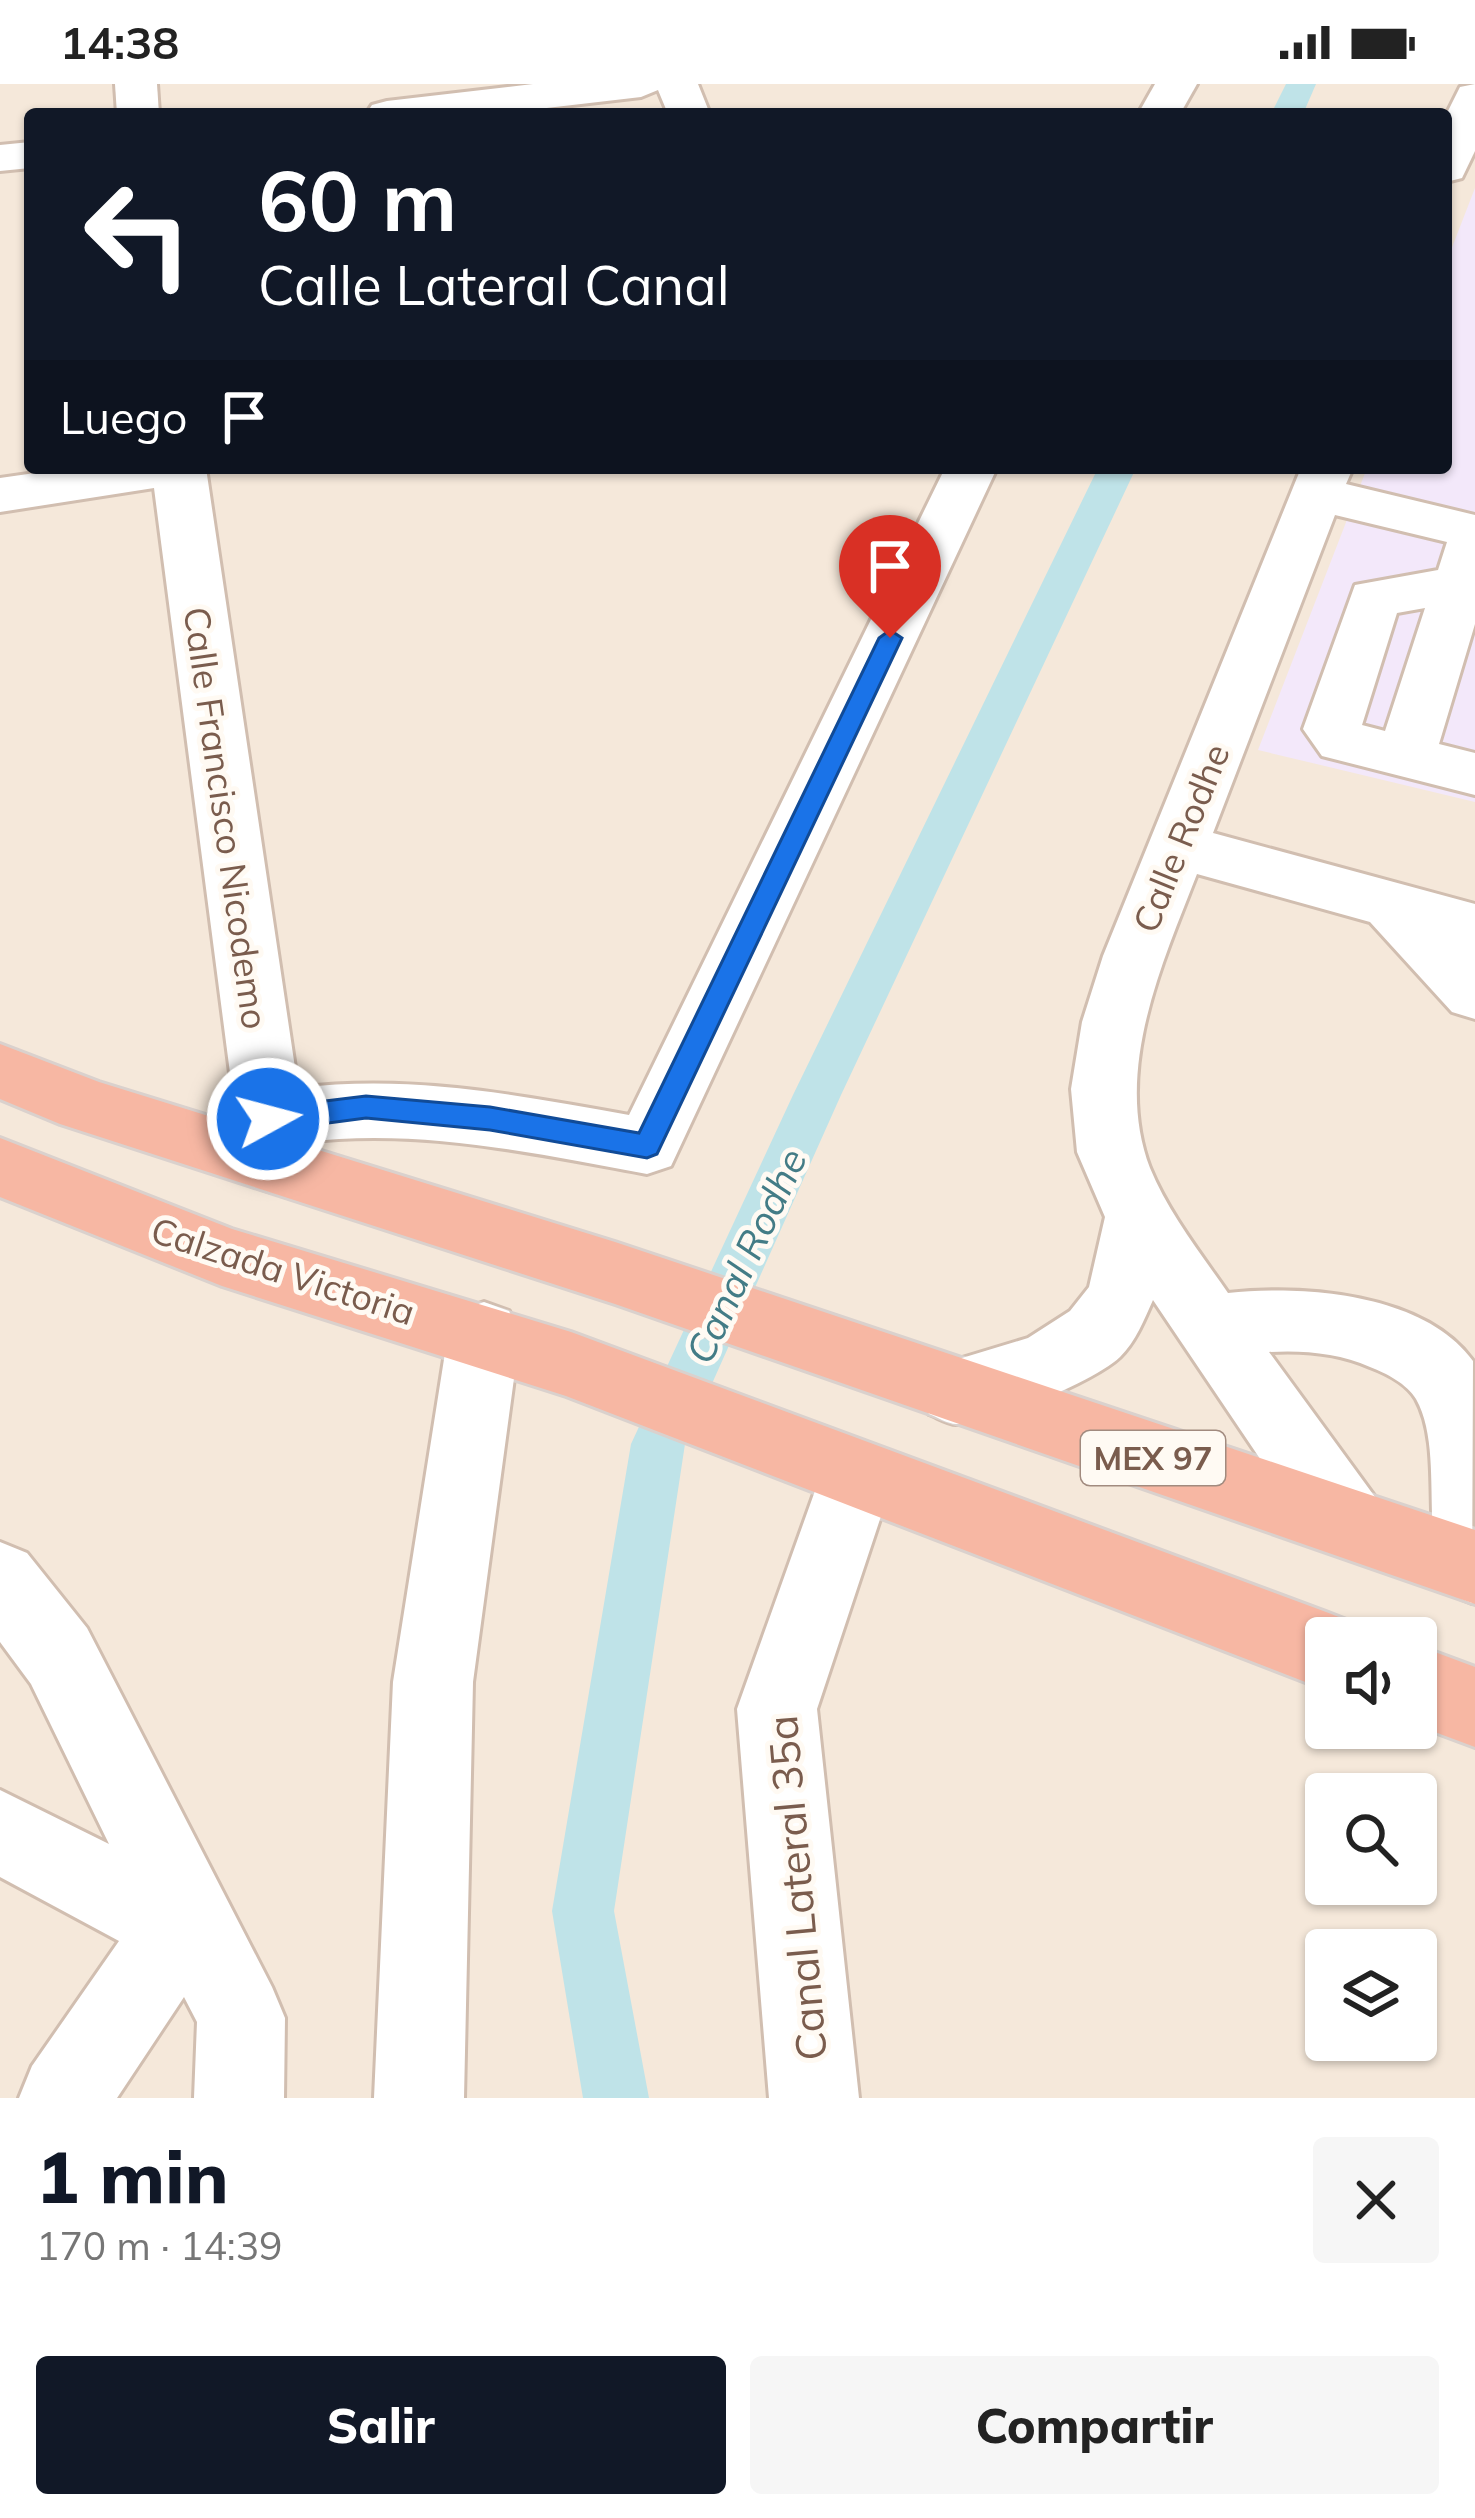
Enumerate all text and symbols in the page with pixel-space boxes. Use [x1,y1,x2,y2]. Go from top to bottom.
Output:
text: 14:38 [60,14,179,70]
text: 60 m [258,147,457,252]
icon: left [60,156,216,312]
text: Calle Lateral Canal [258,251,729,319]
icon: arrive [211,384,277,450]
text: Luego [60,389,187,445]
pin [839,515,941,638]
icon: arrive [857,533,923,599]
street label: Calle Francisco Nicodemo [175,604,278,1032]
street label: Calle Rodhe [1122,737,1239,939]
position arrow [205,1056,331,1182]
water label: Canal Rodhe [674,1141,817,1371]
street label: Calzada Victoria [146,1207,421,1334]
road number: MEX 97 [1081,1431,1225,1485]
map controls [1305,1617,1437,2061]
button: sound [1305,1617,1437,1749]
street label: Canal Lateral 35a [755,1713,838,2063]
button: search [1305,1773,1437,1905]
button: layers [1305,1929,1437,2061]
text: 1 min [36,2131,229,2221]
button: close [1313,2137,1439,2263]
text: 170 m · 14:39 [36,2221,282,2270]
button: Salir [36,2356,726,2494]
button: Compartir [750,2356,1439,2494]

